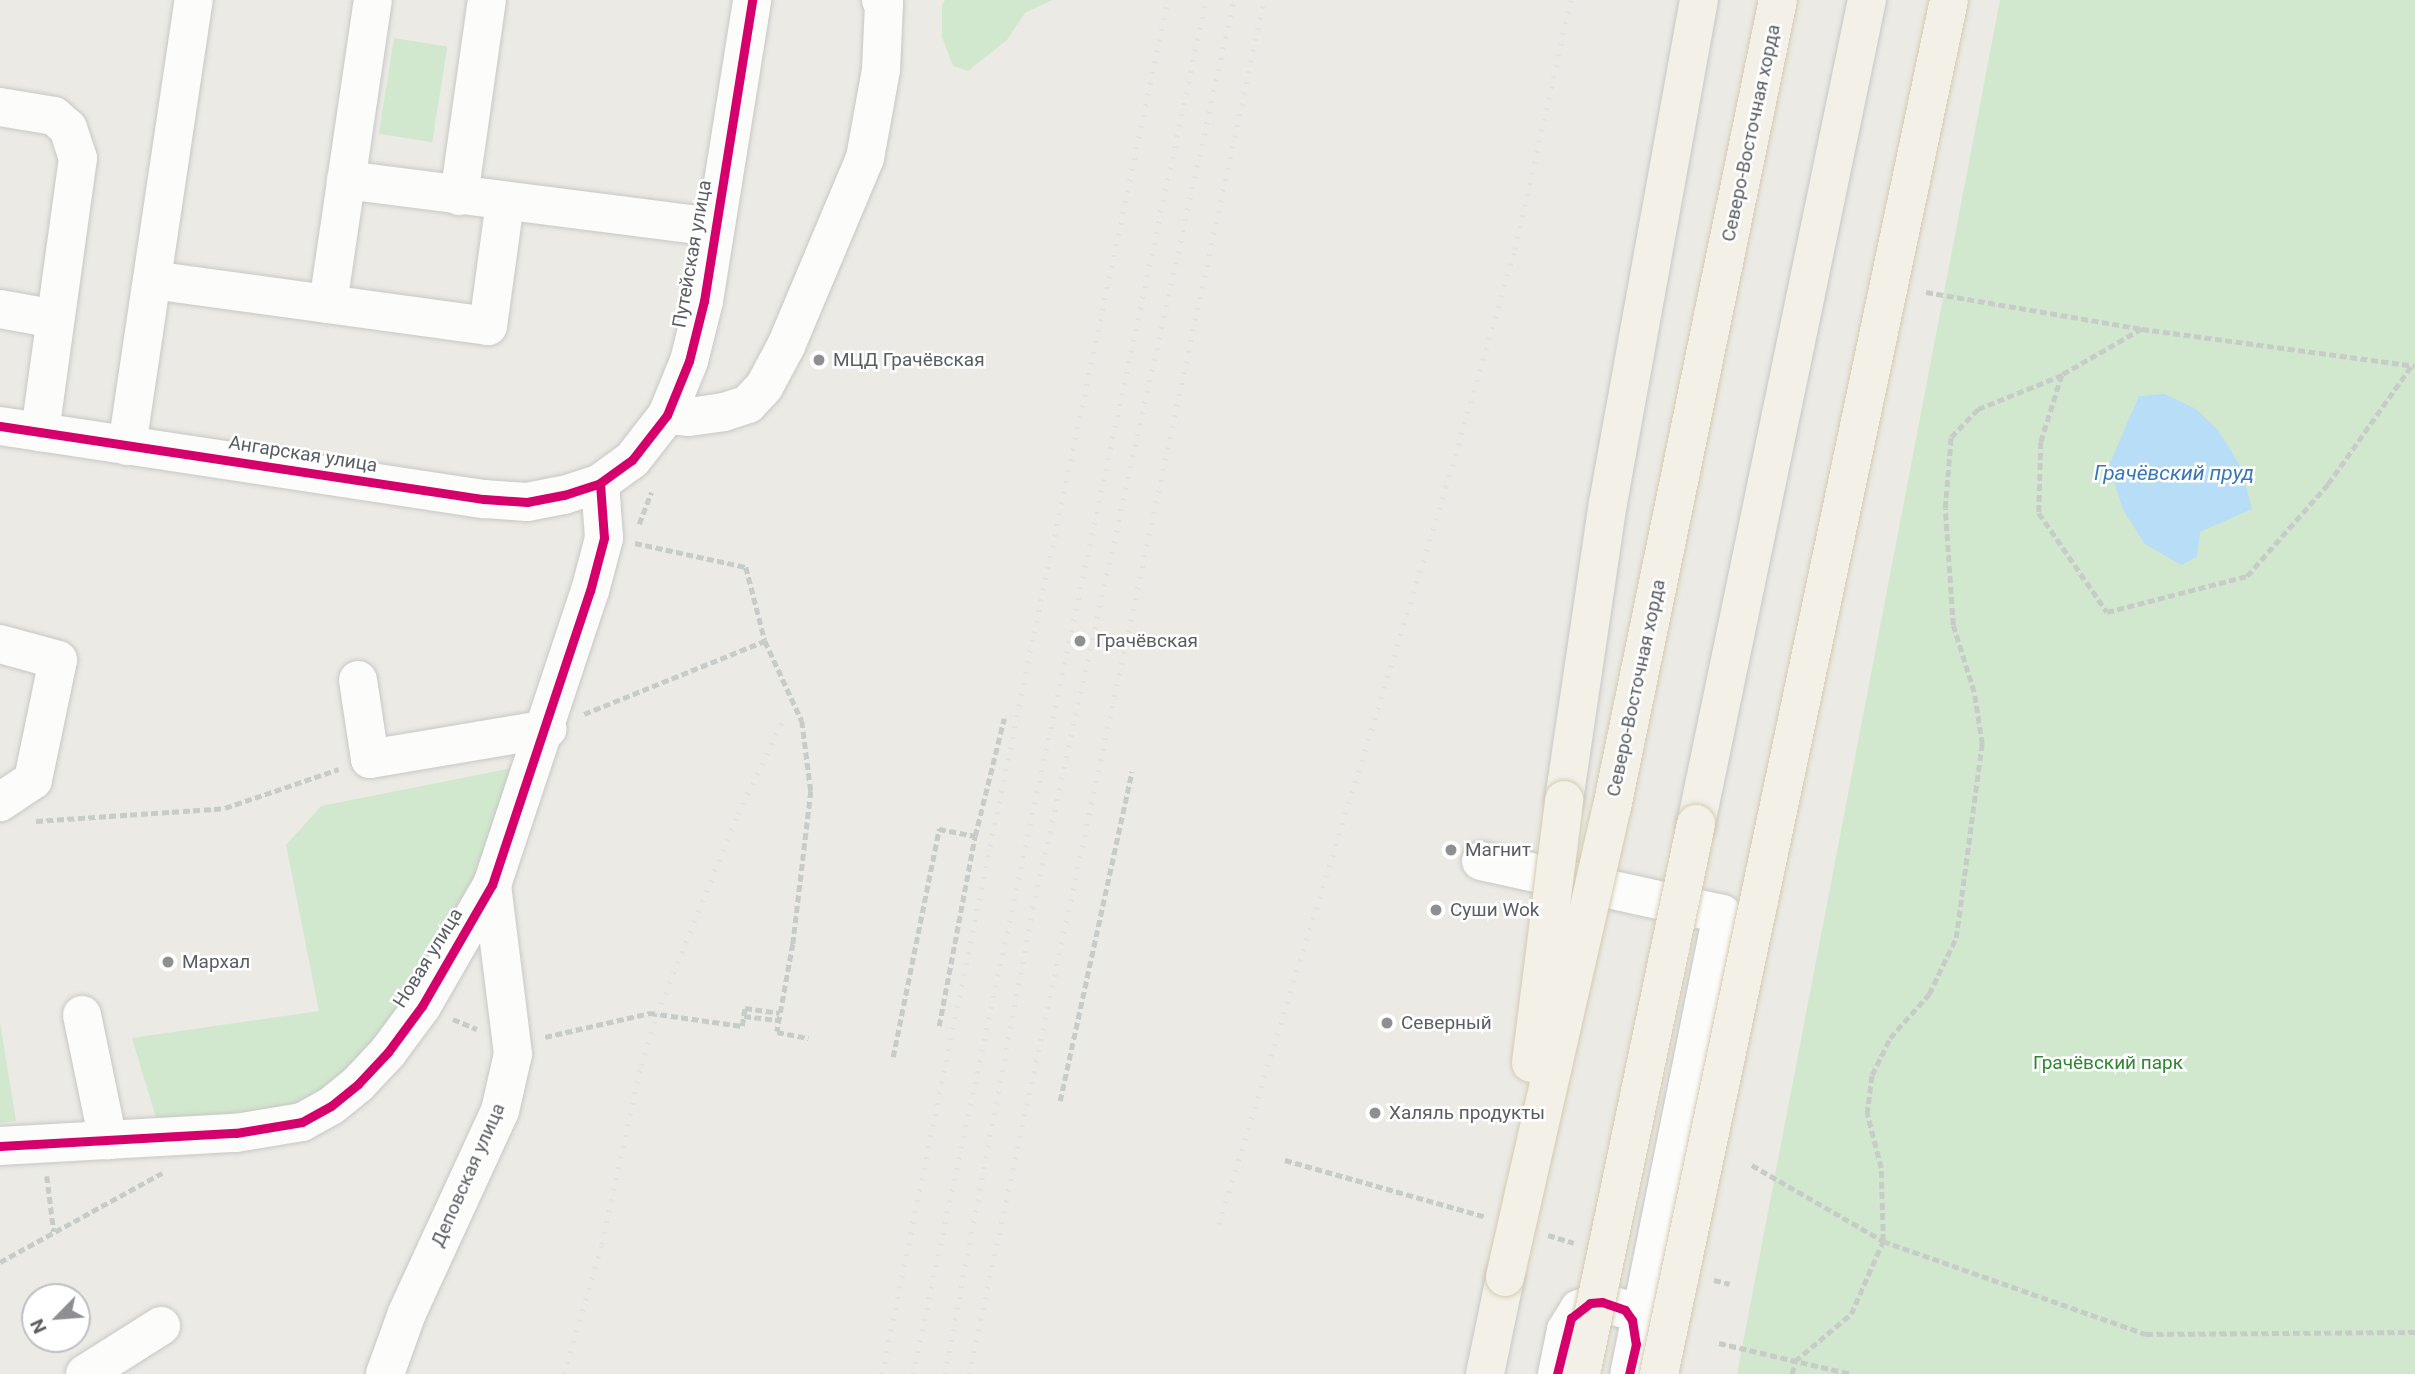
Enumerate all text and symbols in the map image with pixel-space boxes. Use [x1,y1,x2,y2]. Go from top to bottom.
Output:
street label: Северо-Восточная хорда [1717,22,1785,244]
street label: Путейская улица [668,178,716,330]
place label: МЦД Грачёвская [833,349,985,371]
marker: МЦД Грачёвская [811,352,827,368]
street label: Ангарская улица [227,431,379,477]
water label: Грачёвский пруд [2094,460,2254,486]
street label: Северо-Восточная хорда [1602,577,1670,799]
place label: Грачёвская [1096,630,1198,652]
marker: Грачёвская [1070,631,1090,651]
place label: Магнит [1465,839,1531,861]
marker: Магнит [1443,842,1459,858]
place label: Суши Wok [1450,899,1539,921]
marker: Суши Wok [1428,902,1444,918]
street label: Новая улица [388,904,468,1012]
place label: Мархал [182,951,250,973]
marker: Мархал [160,954,176,970]
place label: Северный [1401,1012,1492,1034]
marker: Северный [1379,1015,1395,1031]
park label: Грачёвский парк [2033,1052,2183,1074]
street label: Деповская улица [426,1100,510,1250]
place label: Халяль продукты [1389,1102,1545,1124]
marker: Халяль продукты [1367,1105,1383,1121]
north arrow [21,1283,91,1353]
text: N [25,1315,52,1337]

